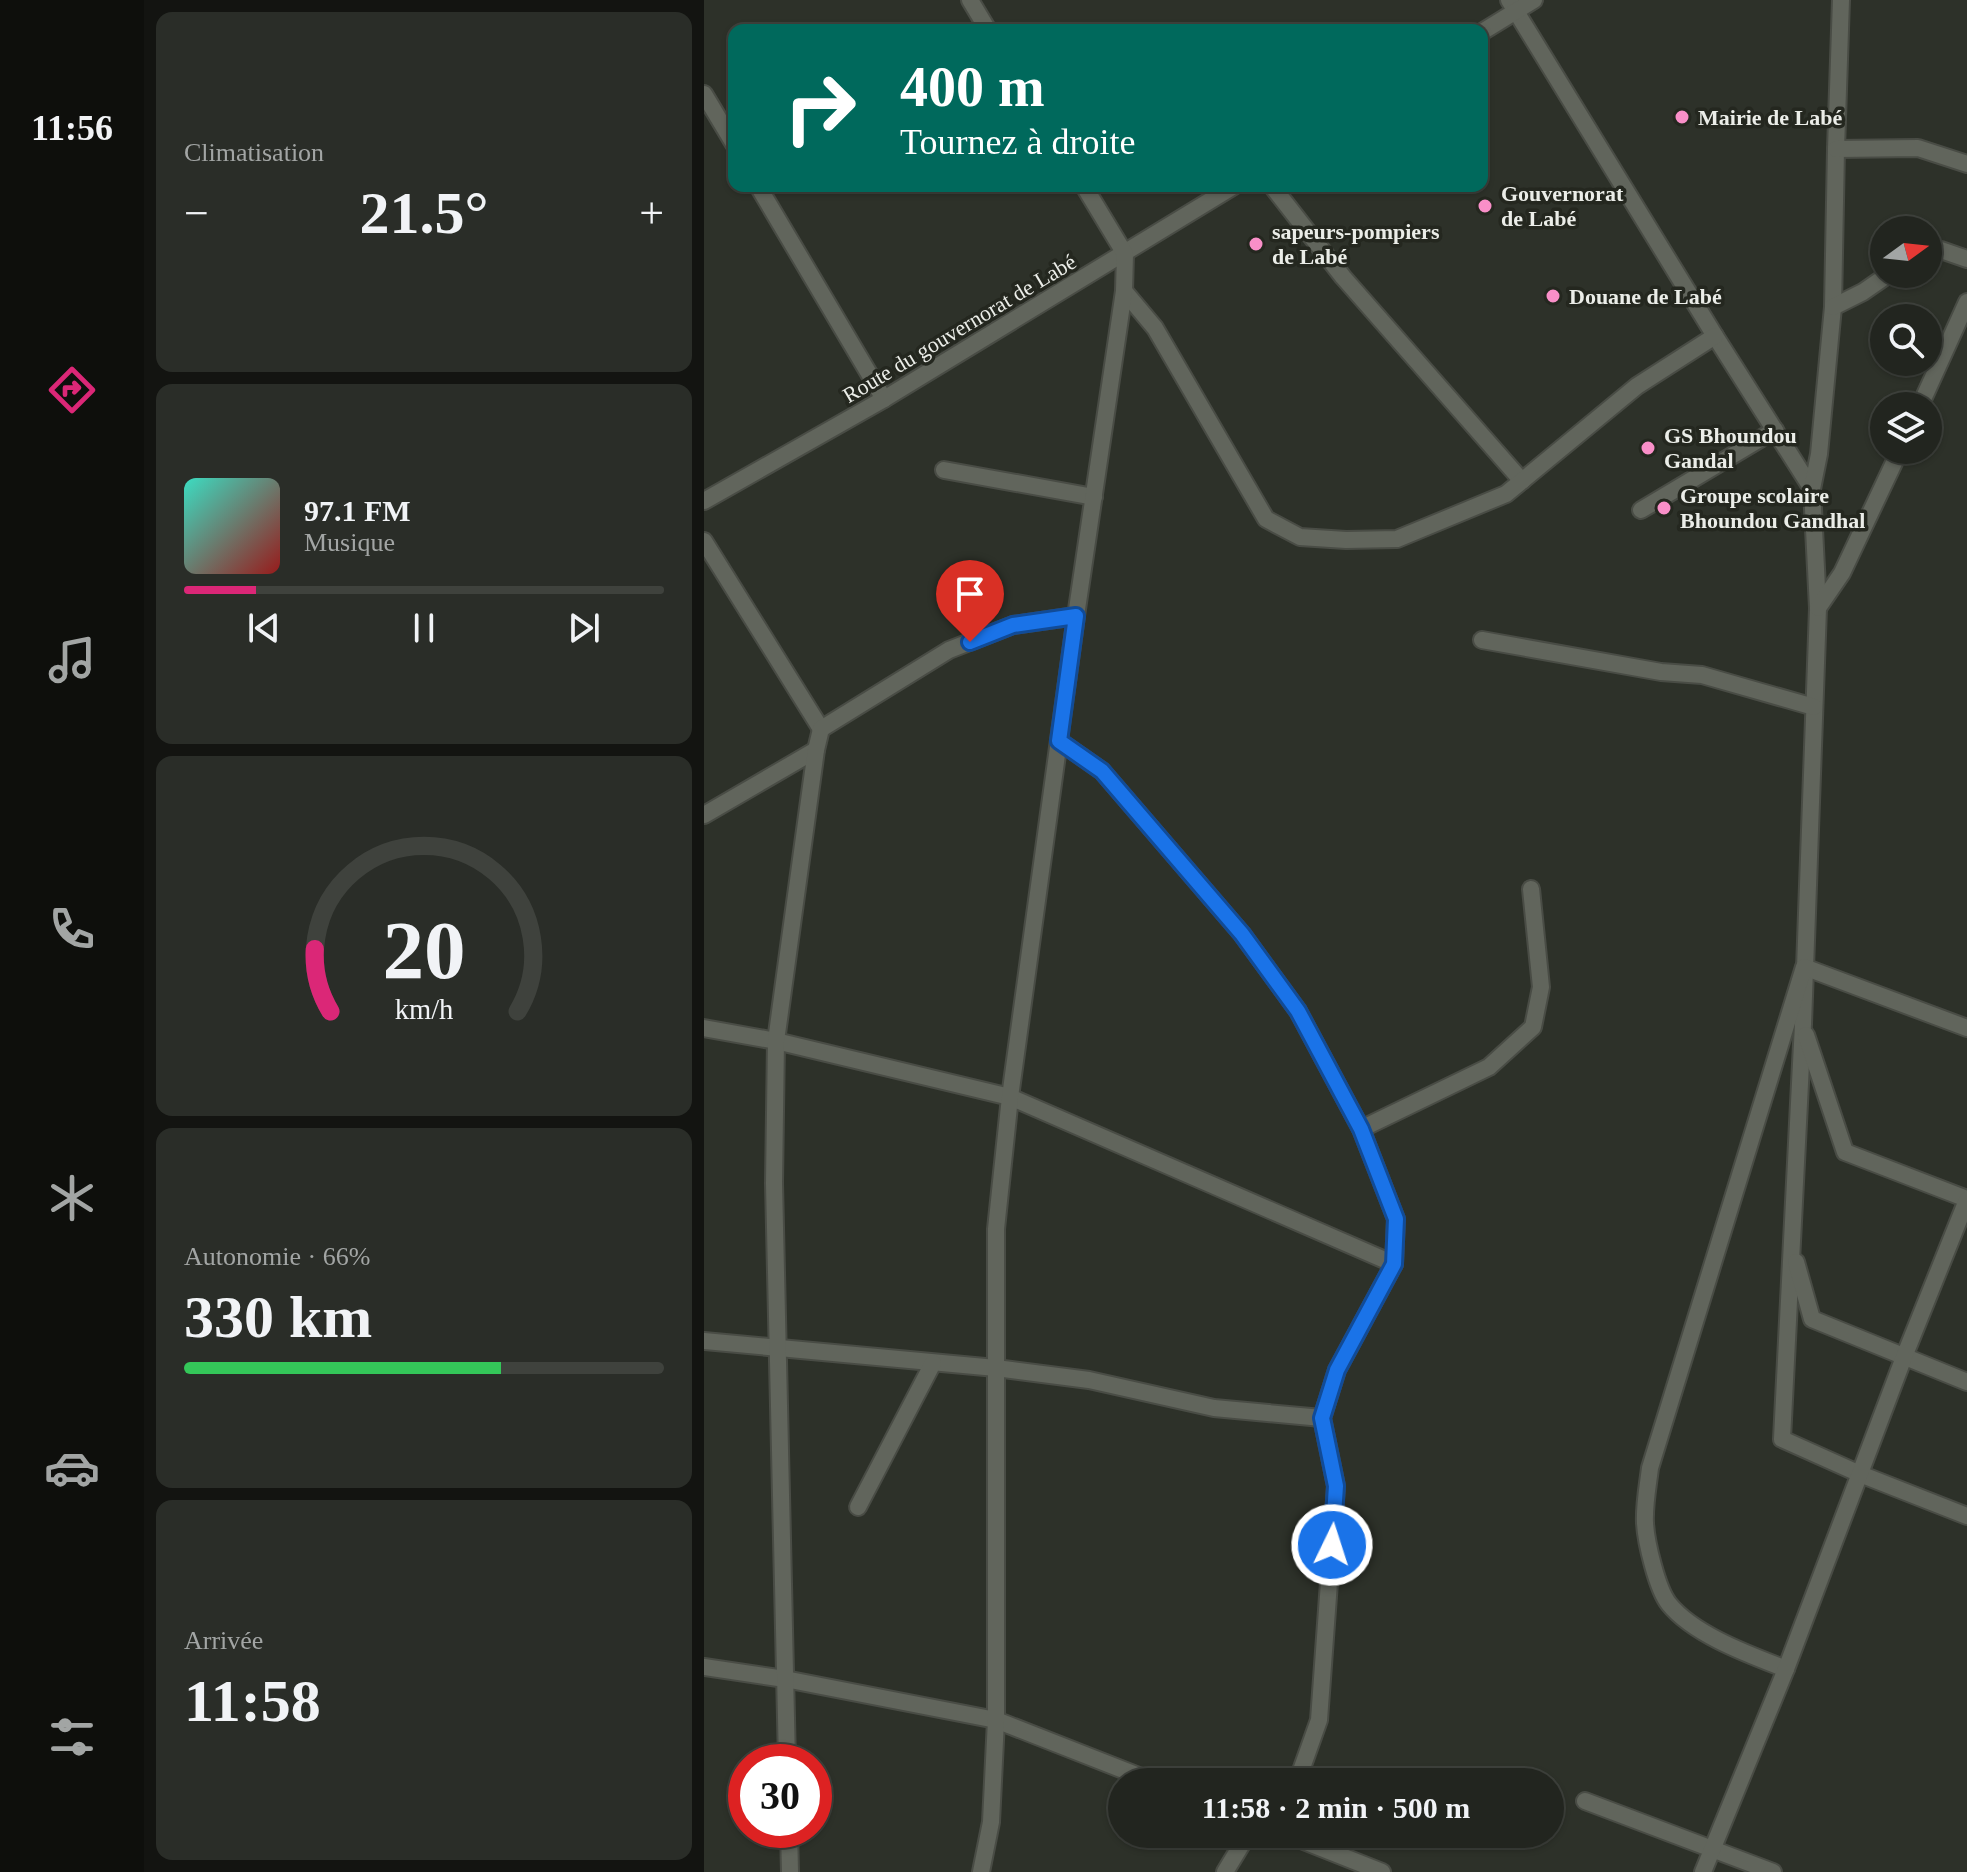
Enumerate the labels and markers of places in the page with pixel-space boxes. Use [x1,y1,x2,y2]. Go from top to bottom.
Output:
place label: Mairie de Labé [1698,105,1842,130]
marker: Mairie de Labé [1673,108,1691,126]
place label: Gouvernorat de Labé [1501,181,1624,231]
marker: Gouvernorat de Labé [1476,197,1494,215]
place label: sapeurs-pompiers de Labé [1272,219,1440,269]
marker: sapeurs-pompiers de Labé [1247,235,1265,253]
place label: Douane de Labé [1569,284,1722,309]
marker: Douane de Labé [1544,287,1562,305]
place label: GS Bhoundou Gandal [1664,423,1797,473]
marker: GS Bhoundou Gandal [1639,439,1657,457]
place label: Groupe scolaire Bhoundou Gandhal [1680,483,1865,533]
marker: Groupe scolaire Bhoundou Gandhal [1655,499,1673,517]
pin [936,560,1004,642]

